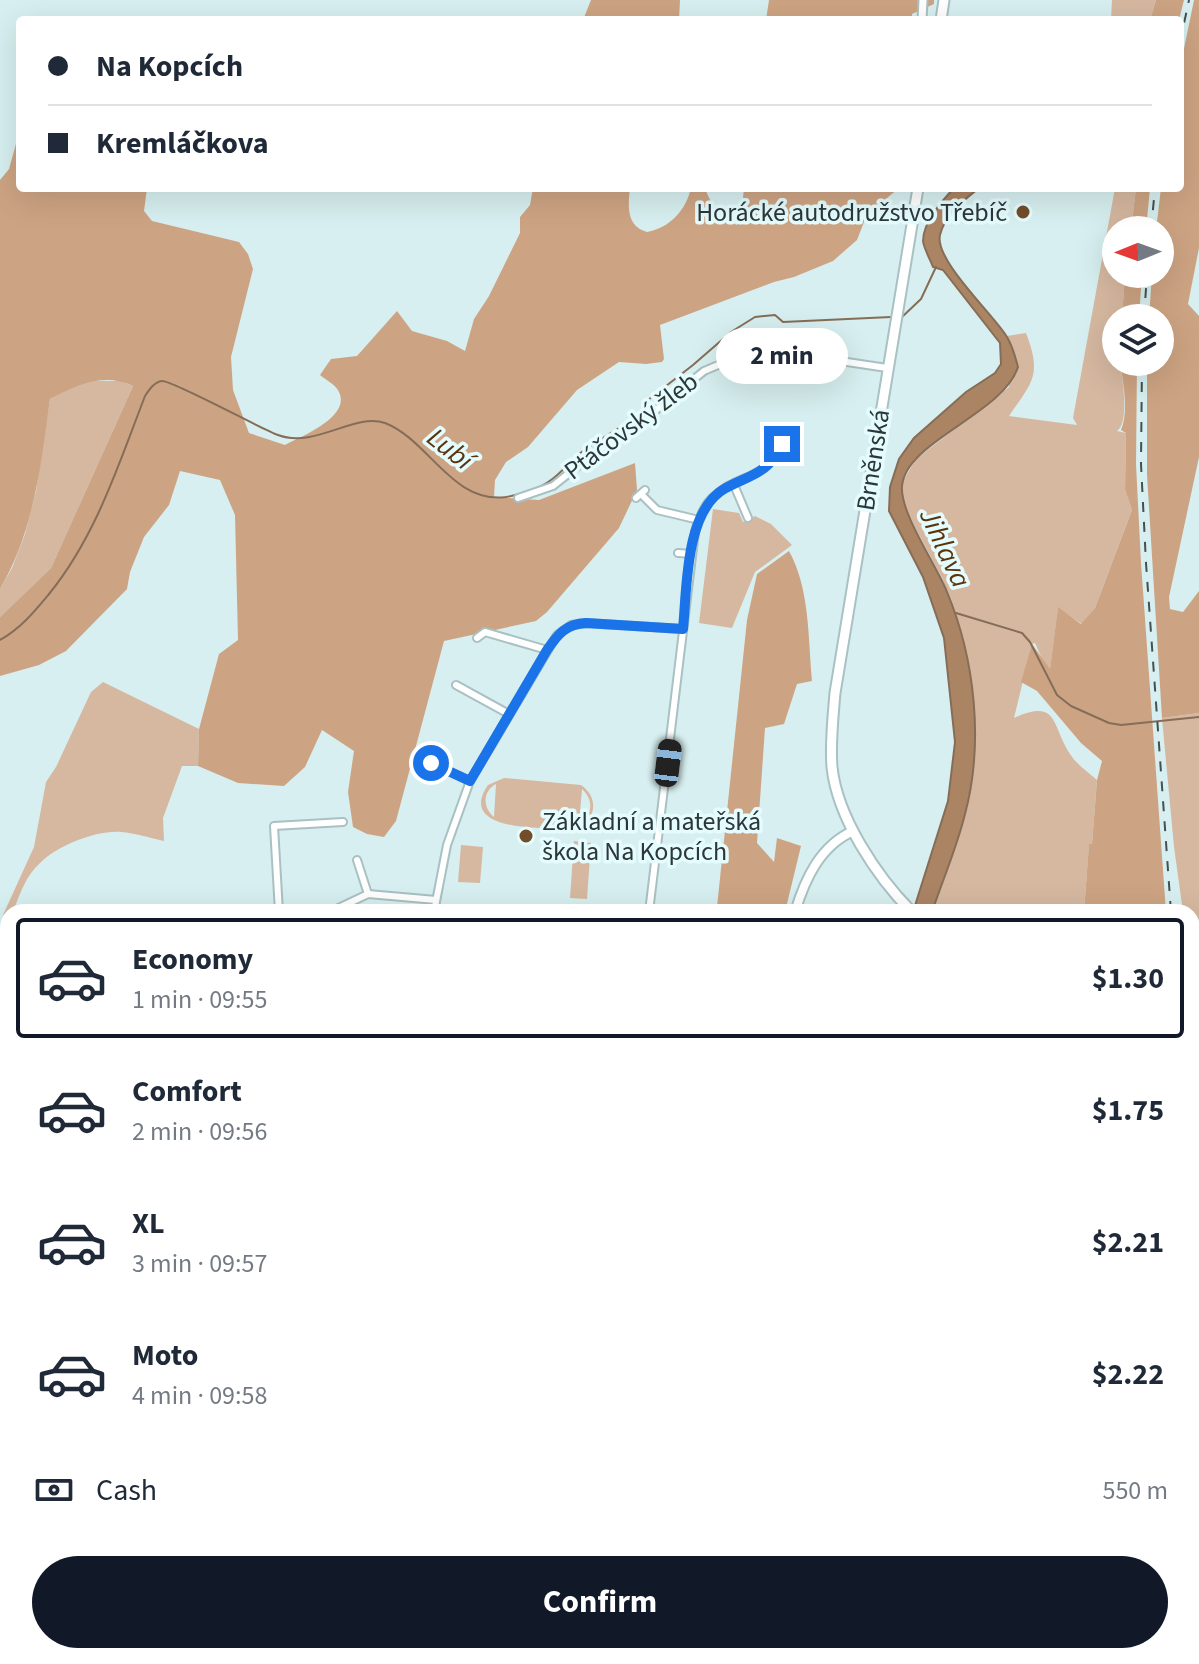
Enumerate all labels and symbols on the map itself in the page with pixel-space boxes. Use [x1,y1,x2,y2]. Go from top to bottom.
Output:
place label: Horácké autodružstvo Třebíč [696,194,1007,231]
marker: Horácké autodružstvo Třebíč [1014,203,1032,221]
north arrow [1102,216,1174,288]
callout: 2 min [716,328,848,384]
street label: Ptáčovský žleb [556,363,706,489]
street label: Brněnská [847,407,899,513]
water label: Lubí [418,418,484,482]
route end [764,426,800,462]
water label: Jihlava [909,501,981,594]
car [653,738,683,788]
route start [413,745,449,781]
place label: Základní a mateřská škola Na Kopcích [542,803,761,870]
marker: Základní a mateřská škola Na Kopcích [517,827,535,845]

